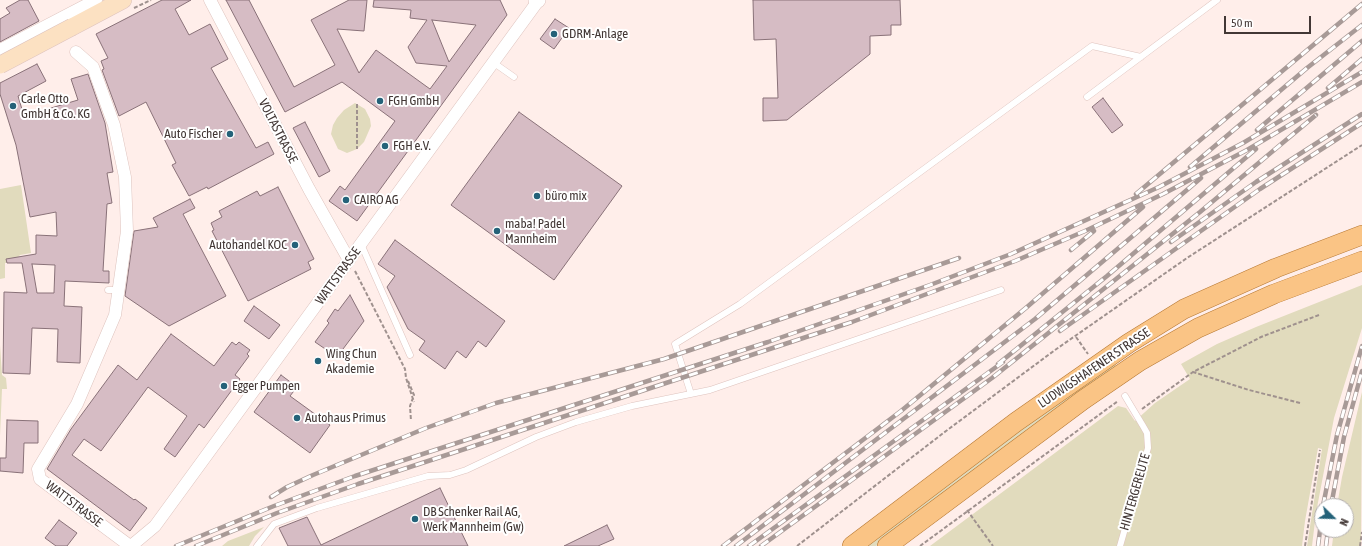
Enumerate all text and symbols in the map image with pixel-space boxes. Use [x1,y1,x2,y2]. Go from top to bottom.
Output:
scale bar [1226,8,1313,34]
text: 50 m [1231,16,1253,30]
place label: GDRM-Anlage [562,26,628,42]
marker: GDRM-Anlage [549,29,559,39]
place label: Carle Otto GmbH & Co. KG [21,91,90,122]
place label: FGH GmbH [388,93,439,109]
street label: VOLTASTRASSE [255,96,301,166]
marker: FGH GmbH [375,96,385,106]
marker: Carle Otto GmbH & Co. KG [8,101,18,111]
place label: Auto Fischer [164,126,222,142]
marker: Auto Fischer [225,129,235,139]
place label: FGH e.V. [393,138,431,154]
marker: FGH e.V. [380,141,390,151]
place label: büro mix [545,188,587,204]
marker: büro mix [532,191,542,201]
place label: CAIRO AG [354,192,399,208]
marker: CAIRO AG [341,195,351,205]
place label: maba! Padel Mannheim [505,216,565,247]
marker: maba! Padel Mannheim [492,226,502,236]
place label: Autohandel KOC [209,237,287,253]
marker: Autohandel KOC [290,240,300,250]
street label: WATTSTRASSE [312,244,364,308]
street label: LUDWIGSHAFENER STRASSE [1035,325,1153,411]
place label: Wing Chun Akademie [326,346,377,377]
marker: Wing Chun Akademie [313,356,323,366]
place label: Egger Pumpen [232,378,300,394]
marker: Egger Pumpen [219,381,229,391]
place label: Autohaus Primus [305,410,386,426]
marker: Autohaus Primus [292,413,302,423]
street label: HINTERGEREUTE [1117,452,1153,532]
street label: WATTSTRASSE [43,478,105,530]
north arrow [1314,498,1354,538]
place label: DB Schenker Rail AG, Werk Mannheim (Gw) [423,504,524,535]
marker: DB Schenker Rail AG, Werk Mannheim (Gw) [410,514,420,524]
text: N [1337,517,1351,528]

